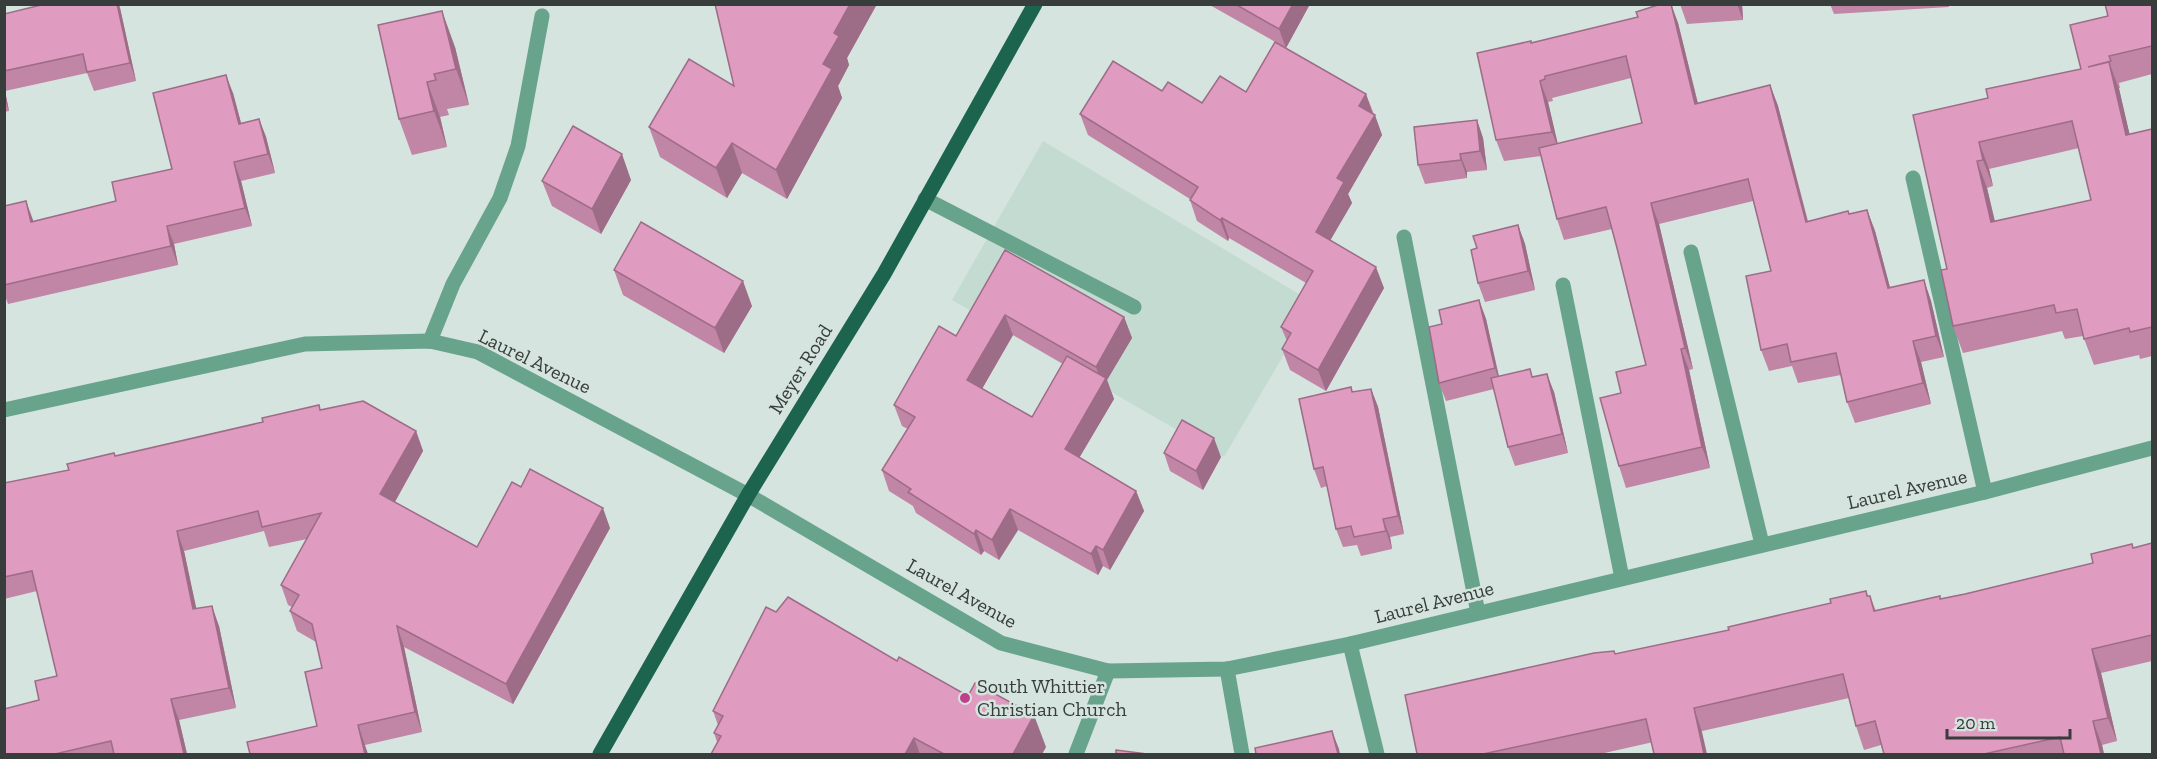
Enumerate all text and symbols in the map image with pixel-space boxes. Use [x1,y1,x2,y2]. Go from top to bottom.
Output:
street label: Meyer Road [763,320,837,418]
street label: Laurel Avenue [475,323,595,399]
street label: Laurel Avenue [1845,464,1969,514]
street label: Laurel Avenue [903,553,1021,633]
street label: Laurel Avenue [1372,576,1496,628]
place label: South Whittier Christian Church [977,674,1128,721]
marker: South Whittier Christian Church [958,691,972,705]
scale bar [1947,702,2070,740]
text: 20 m [1956,712,1996,734]

